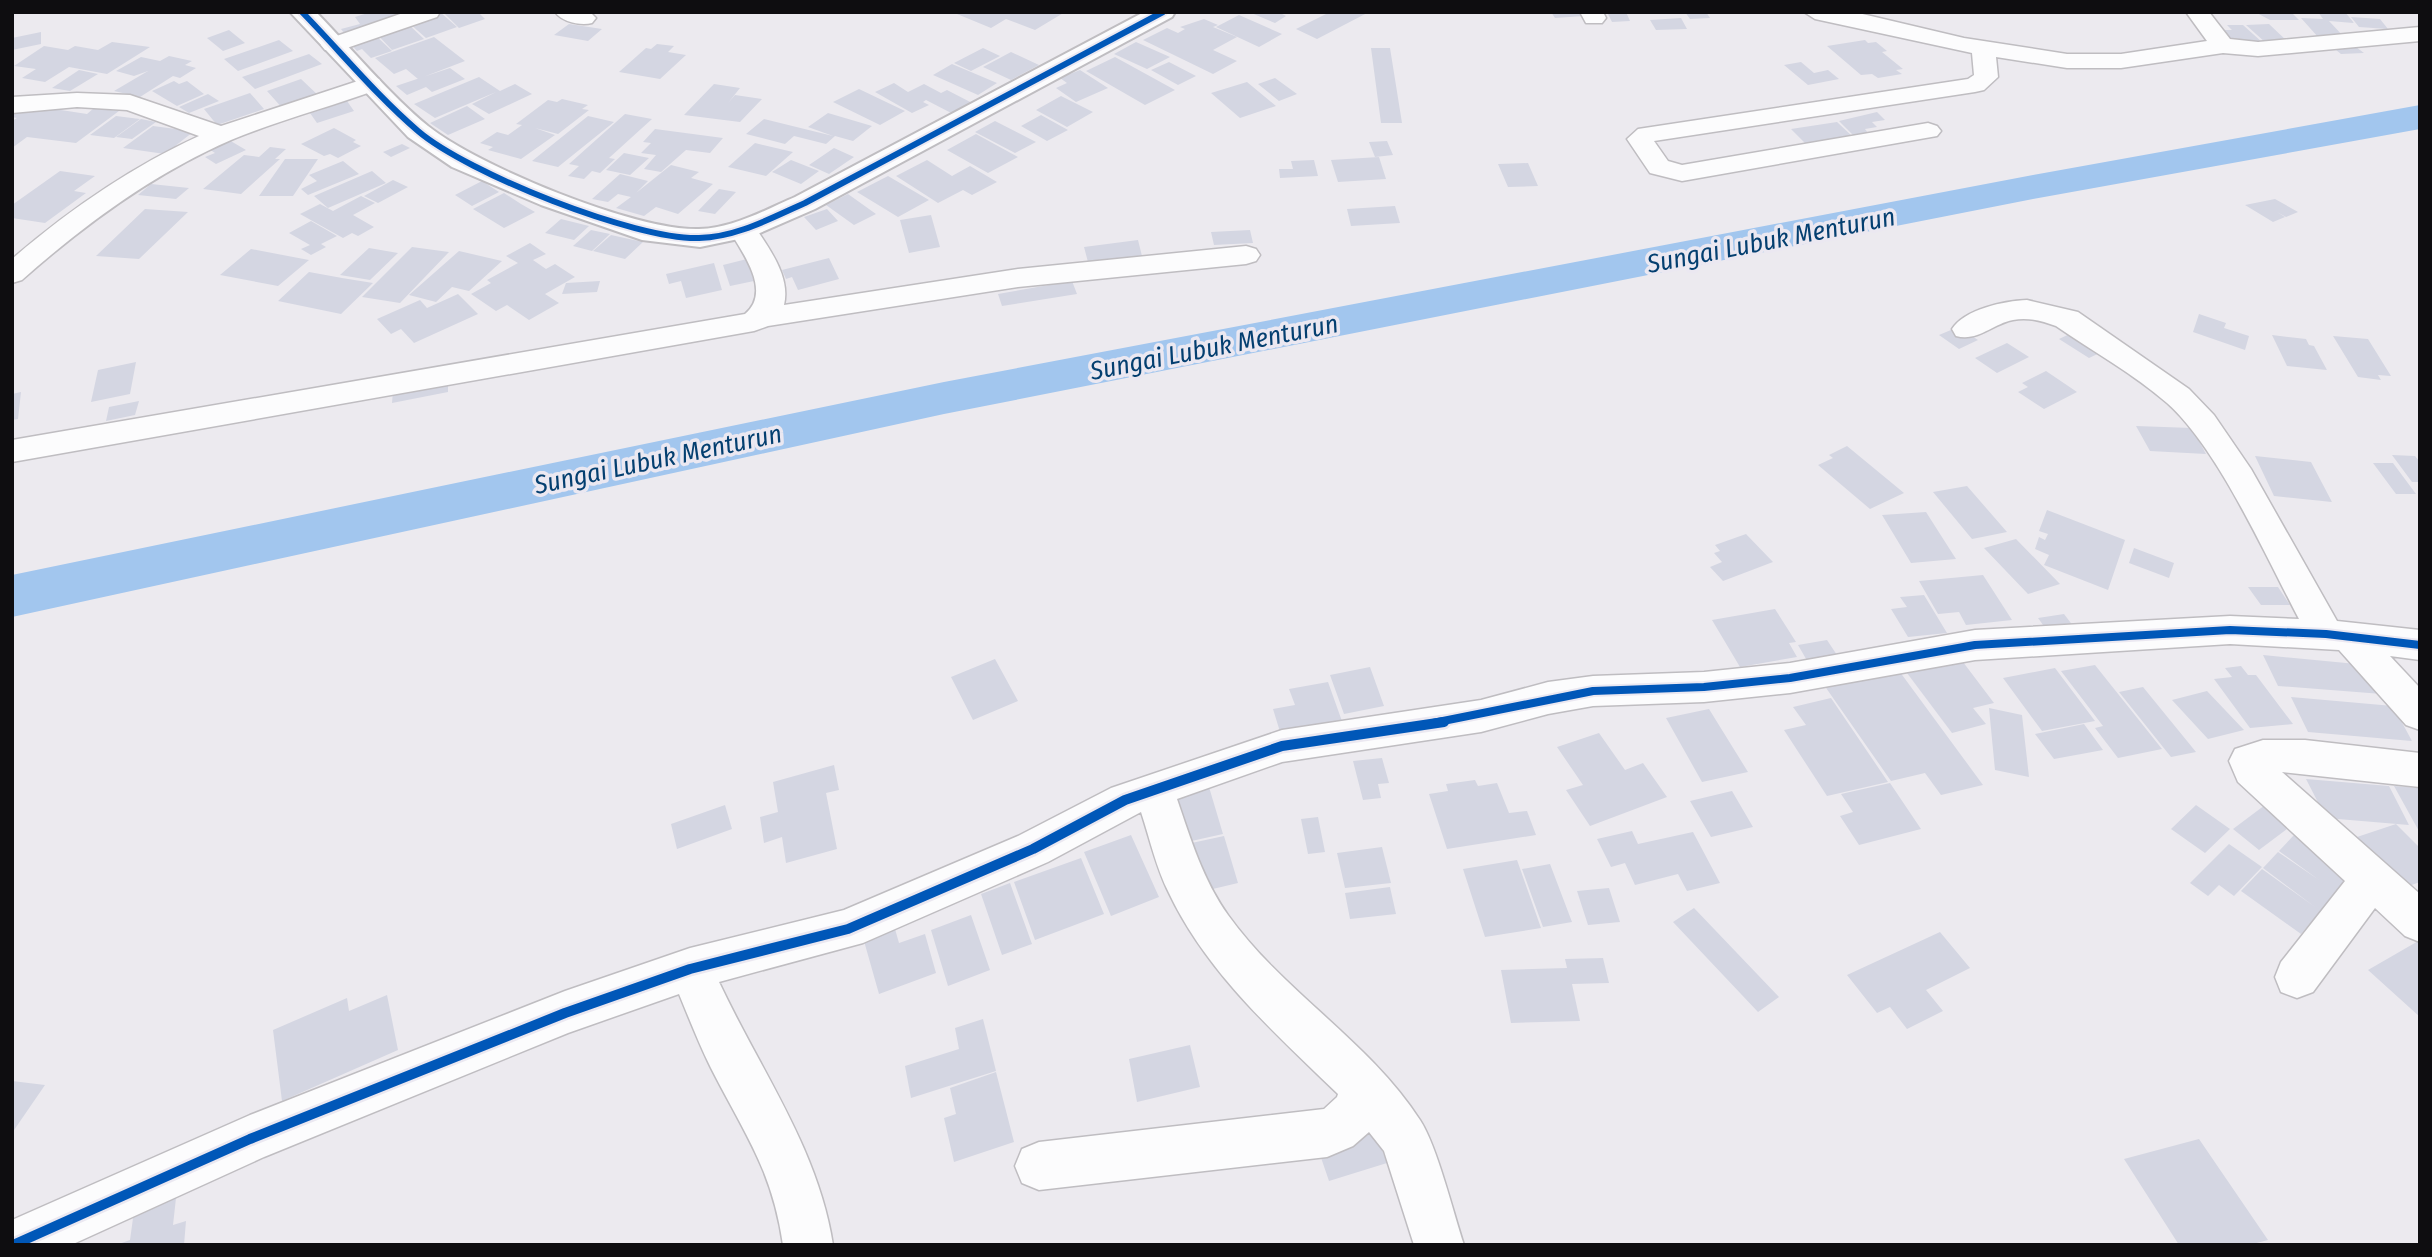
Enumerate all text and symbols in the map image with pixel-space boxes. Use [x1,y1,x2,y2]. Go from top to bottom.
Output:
water label: Sungai Lubuk Menturun [1643,201,1898,280]
water label: Sungai Lubuk Menturun [1086,308,1341,387]
water label: Sungai Lubuk Menturun [531,418,785,501]

